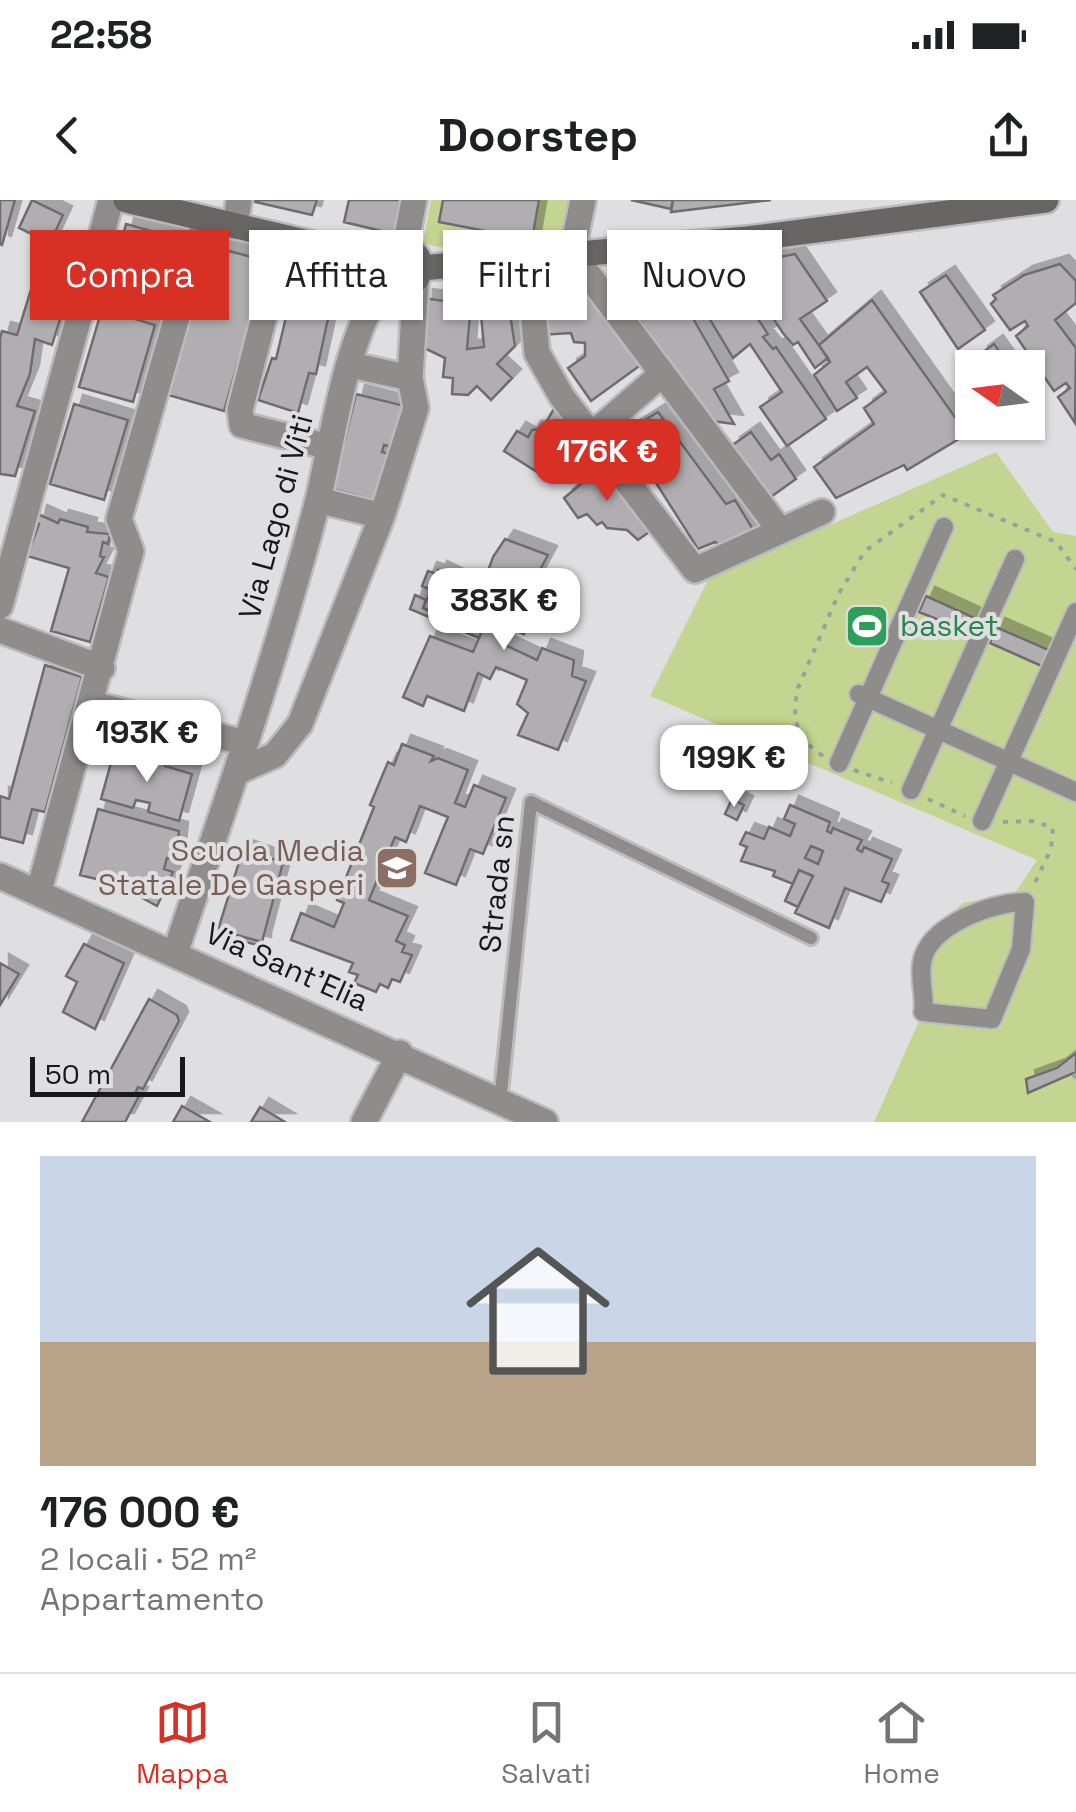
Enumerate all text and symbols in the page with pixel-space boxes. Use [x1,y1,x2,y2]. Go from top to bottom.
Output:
text: 22:58 [50,11,152,59]
text: Doorstep [438,107,638,164]
icon: back [40,108,95,163]
icon: share [981,108,1036,163]
chip: Compra [30,230,229,320]
chip: Affitta [249,230,423,320]
chip: Filtri [443,230,587,320]
chip: Nuovo [607,230,782,320]
north arrow [955,350,1045,440]
map controls [955,350,1045,440]
street label: Via Lago di Viti [229,410,322,624]
pin: 176K € [526,419,688,504]
text: 176K € [556,431,658,471]
pin: 383K € [423,568,585,653]
text: 383K € [450,580,558,620]
sports icon: basket [844,603,890,649]
place label: basket [900,606,999,645]
pin: 193K € [66,700,228,785]
text: 193K € [95,712,199,752]
pin: 199K € [653,725,815,810]
text: 199K € [682,737,786,777]
street label: Strada sn [470,813,523,955]
place label: Scuola Media Statale De Gasperi [98,831,364,904]
school or university icon: Scuola Media Statale De Gasperi [374,845,420,891]
street label: Via Sant'Elia [199,913,375,1020]
scale bar [30,1052,185,1096]
text: 50 m [45,1056,111,1092]
icon: home [448,1221,628,1401]
text: 176 000 € [40,1486,240,1539]
text: 2 locali · 52 m² [40,1539,256,1579]
text: Appartamento [40,1579,264,1619]
tab: Mappa [136,1695,229,1791]
tab: Salvati [501,1695,591,1791]
tab: Home [863,1695,940,1791]

